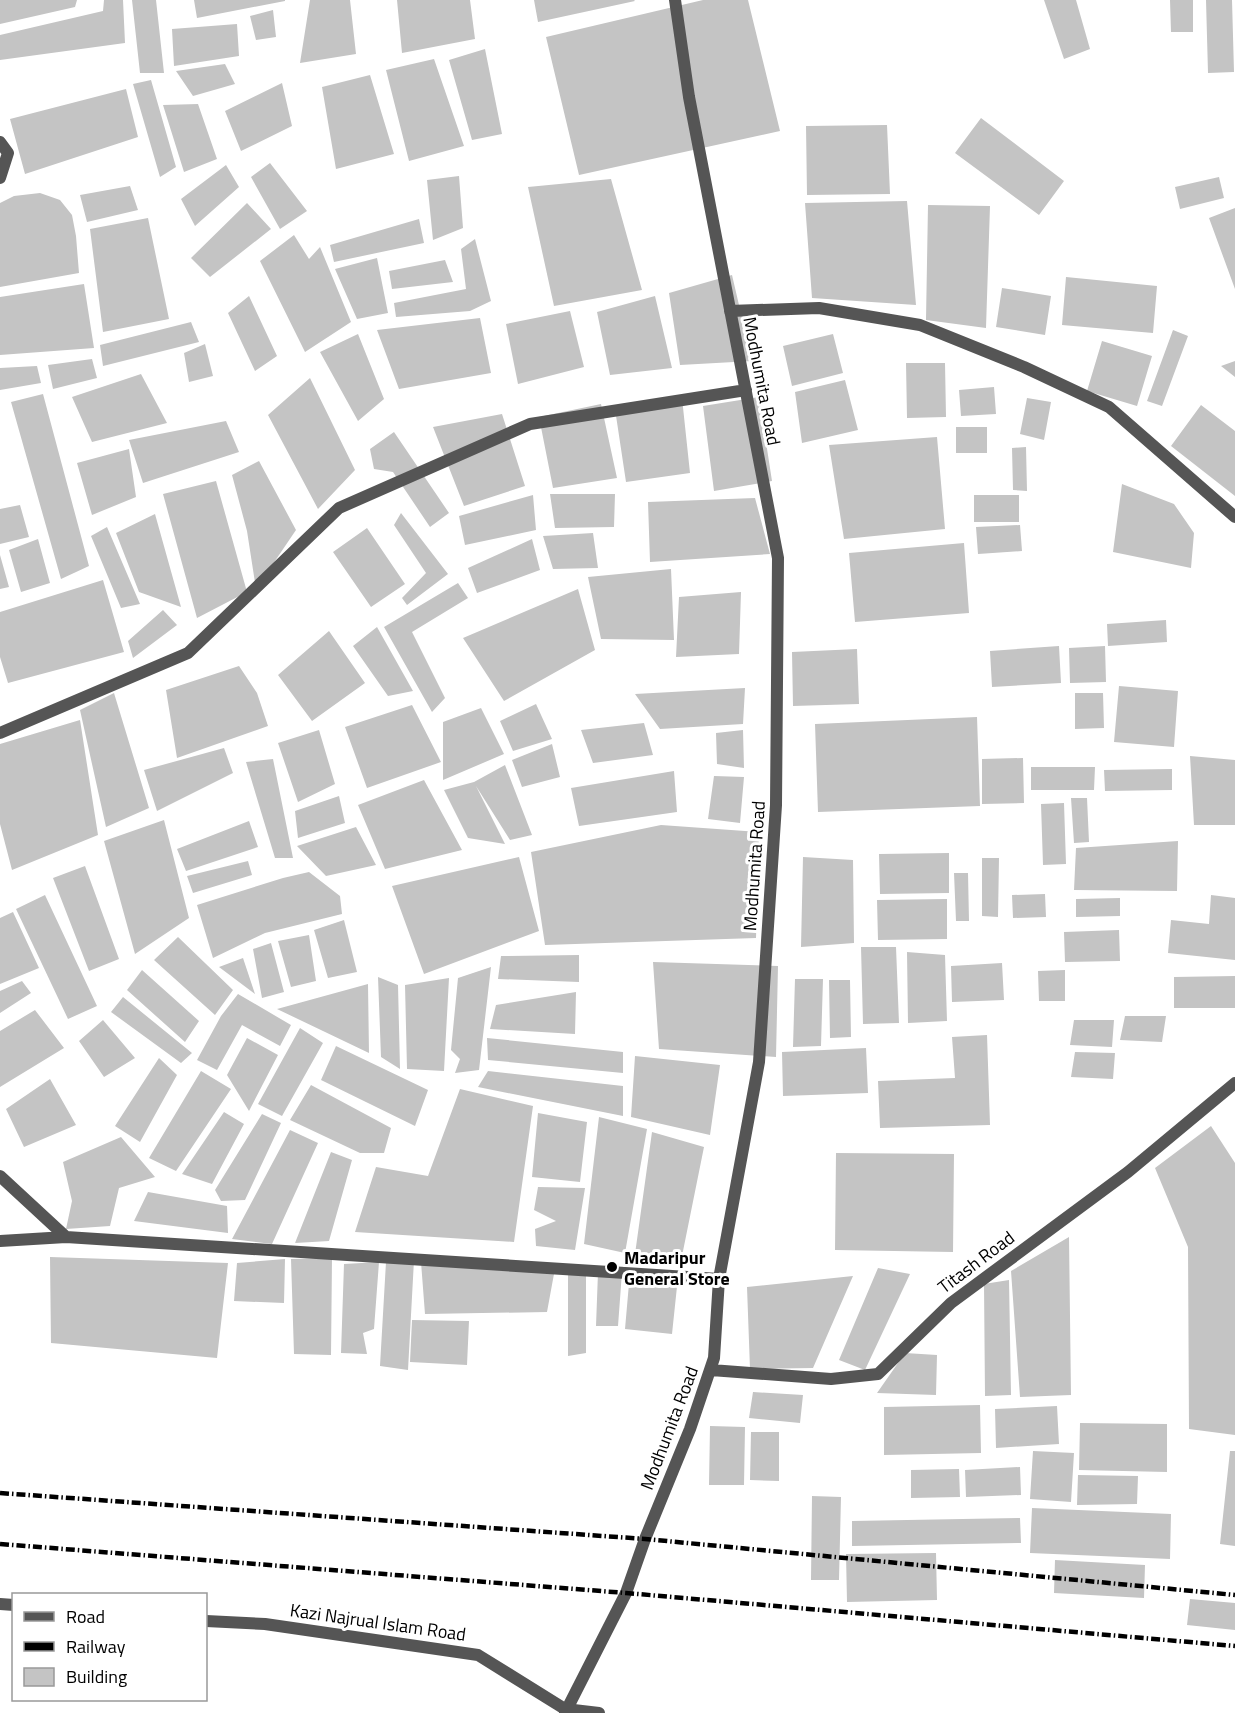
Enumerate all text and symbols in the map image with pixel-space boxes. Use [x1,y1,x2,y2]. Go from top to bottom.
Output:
street label: Modhumita Road [736,314,788,448]
street label: Modhumita Road [736,800,772,932]
street label: Titash Road [932,1224,1020,1300]
place label: Madaripur General Store [624,1244,730,1292]
marker: Madaripur General Store [605,1260,619,1274]
street label: Modhumita Road [633,1362,705,1494]
legend [12,1593,207,1701]
street label: Kazi Najrual Islam Road [288,1596,468,1648]
text: Road [66,1603,105,1630]
text: Railway [66,1633,126,1660]
text: Building [66,1663,127,1690]

